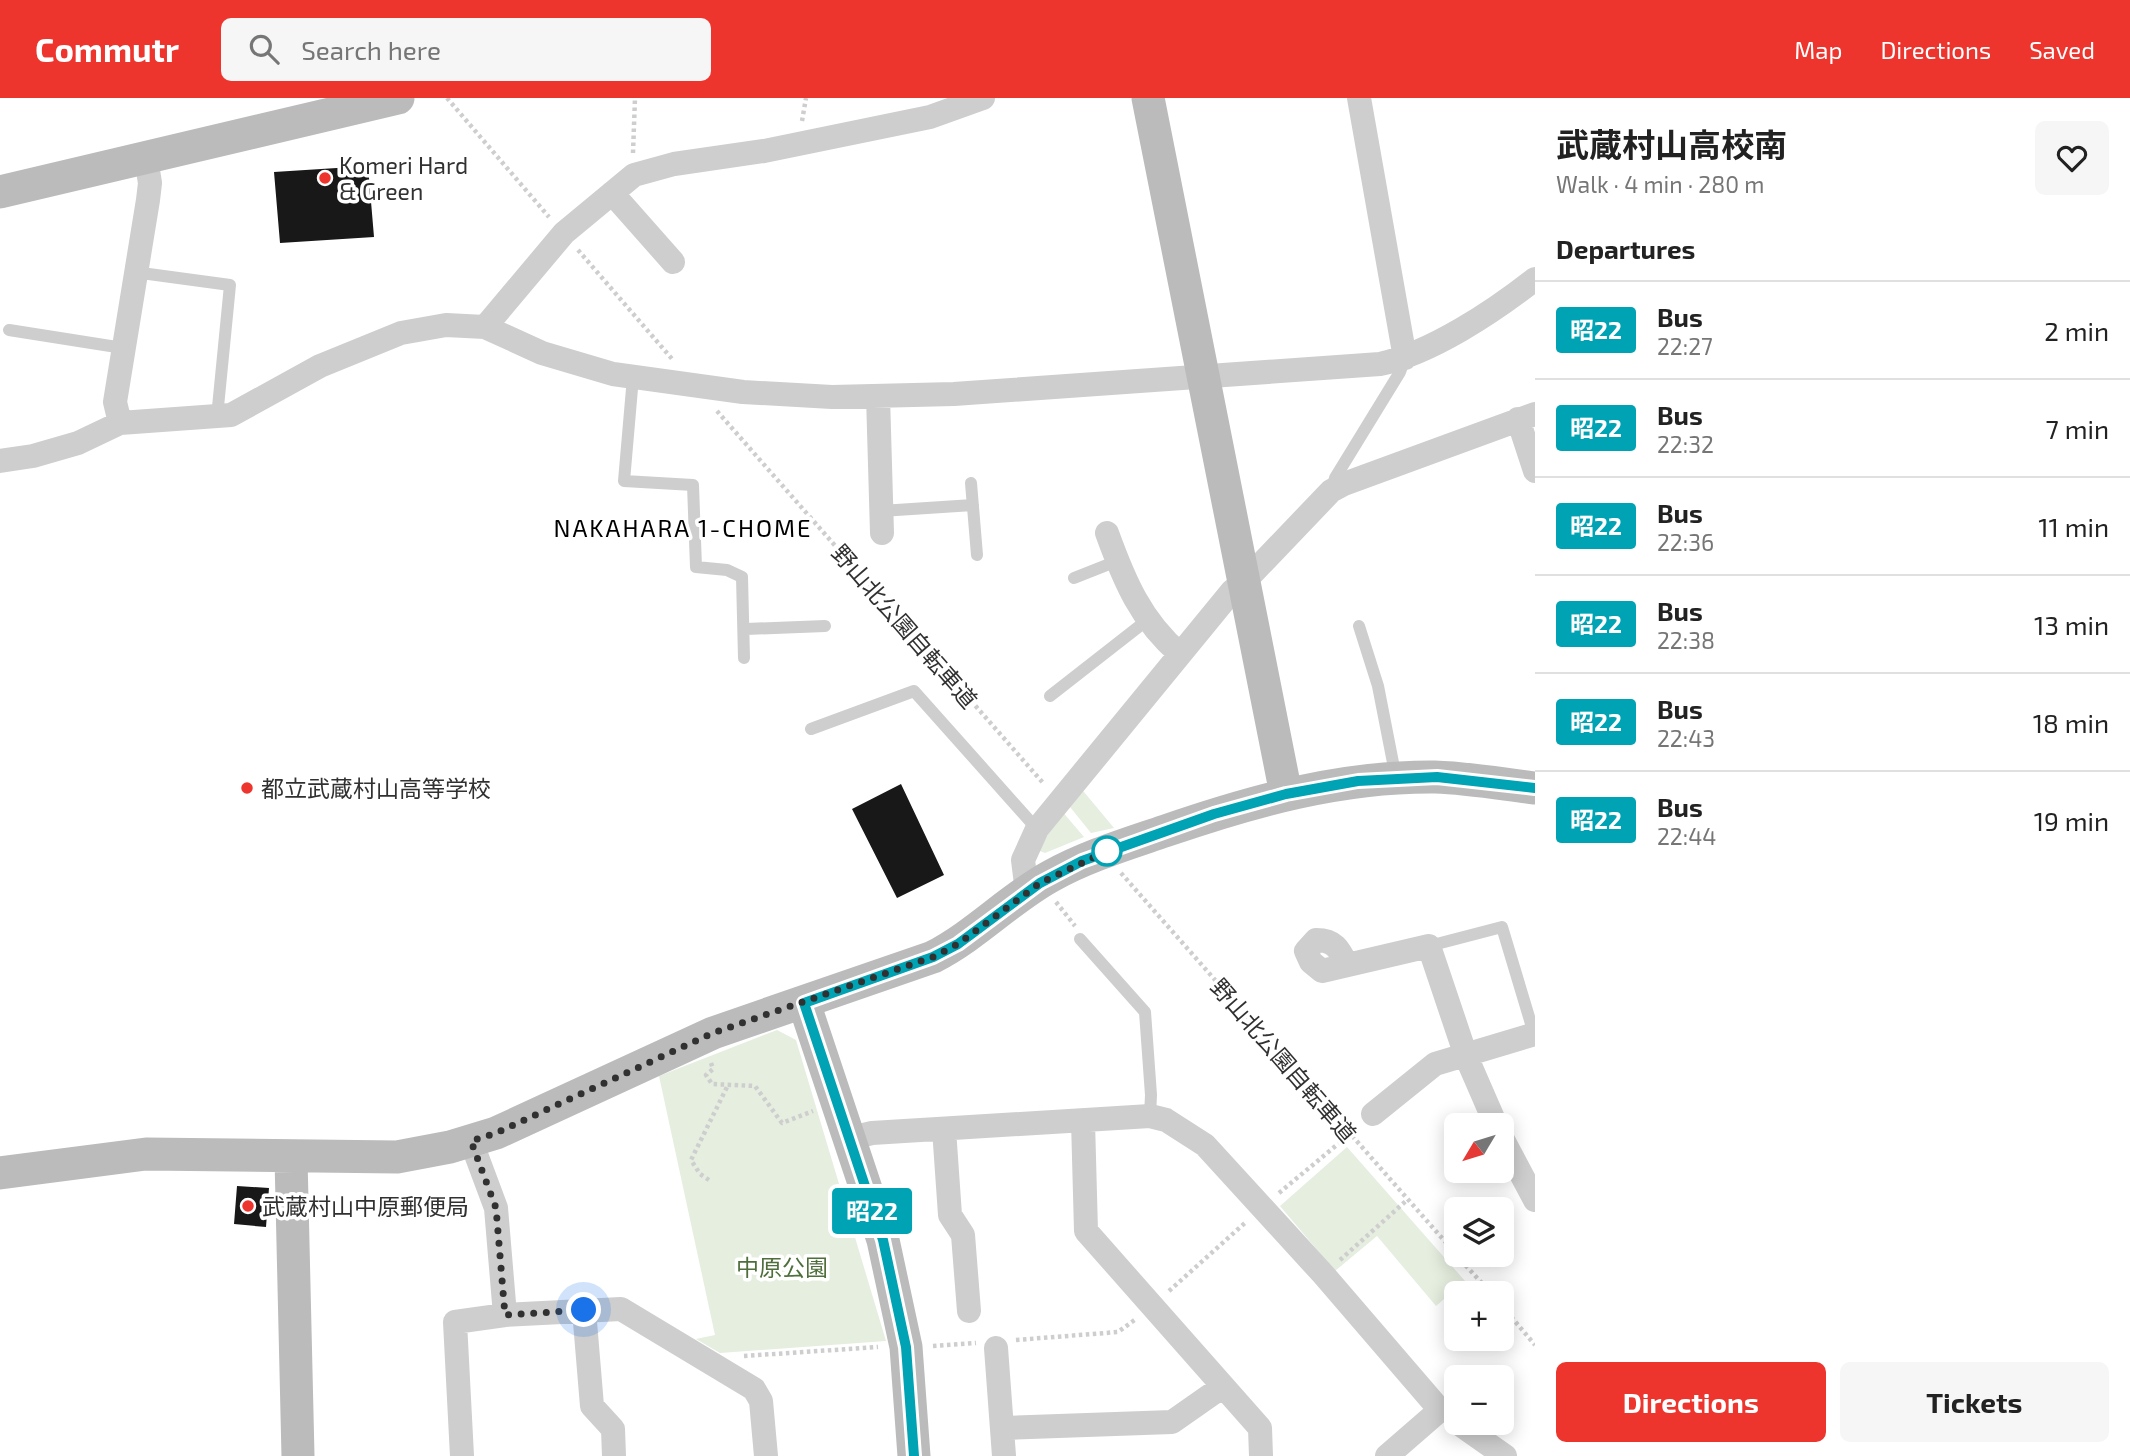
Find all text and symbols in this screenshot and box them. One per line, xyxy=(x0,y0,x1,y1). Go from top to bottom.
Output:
search box xyxy=(221,18,711,81)
text: Commutr xyxy=(35,29,179,69)
icon: search xyxy=(245,30,283,68)
text: Search here xyxy=(301,34,441,65)
text: Map xyxy=(1794,35,1842,64)
text: Directions xyxy=(1880,35,1991,64)
text: Saved xyxy=(2029,35,2095,64)
button: heart xyxy=(2035,121,2109,195)
text: 武蔵村山高校南 xyxy=(1556,124,1787,164)
place label: Komeri Hard & Green xyxy=(339,151,468,205)
marker: Komeri Hard & Green xyxy=(317,170,333,186)
text: Walk · 4 min · 280 m xyxy=(1556,170,1764,198)
text: Departures xyxy=(1556,233,1695,264)
text: Bus xyxy=(1657,301,1703,332)
text: 昭22 xyxy=(1570,315,1622,344)
text: 2 min xyxy=(2044,315,2109,346)
text: 22:27 xyxy=(1657,332,1713,360)
text: Bus xyxy=(1657,399,1703,430)
text: 昭22 xyxy=(1570,413,1622,442)
text: 7 min xyxy=(2046,413,2109,444)
text: 22:32 xyxy=(1657,430,1714,458)
text: Bus xyxy=(1657,497,1703,528)
text: 昭22 xyxy=(1570,511,1622,540)
text: 11 min xyxy=(2038,511,2109,542)
district label: NAKAHARA 1-CHOME xyxy=(553,513,813,542)
text: 22:36 xyxy=(1657,528,1714,556)
street label: 野山北公園自転車道 xyxy=(827,539,983,713)
text: Bus xyxy=(1657,595,1703,626)
text: 昭22 xyxy=(1570,609,1622,638)
text: 13 min xyxy=(2034,609,2109,640)
text: 22:38 xyxy=(1657,626,1715,654)
text: Bus xyxy=(1657,693,1703,724)
text: 昭22 xyxy=(1570,707,1622,736)
text: 18 min xyxy=(2033,707,2109,738)
text: 22:43 xyxy=(1657,724,1715,752)
place label: 都立武蔵村山高等学校 xyxy=(261,774,491,802)
marker: 都立武蔵村山高等学校 xyxy=(239,780,255,796)
text: Bus xyxy=(1657,791,1703,822)
text: 昭22 xyxy=(1570,805,1622,834)
text: 19 min xyxy=(2034,805,2109,836)
text: 22:44 xyxy=(1657,822,1716,850)
unlabelled marker xyxy=(1092,836,1122,866)
street label: 野山北公園自転車道 xyxy=(1206,973,1362,1147)
north arrow xyxy=(1444,1113,1514,1183)
map controls xyxy=(1444,1113,1514,1435)
line badge: 昭22 xyxy=(832,1188,912,1234)
place label: 武蔵村山中原郵便局 xyxy=(262,1192,469,1220)
text: 昭22 xyxy=(846,1196,898,1225)
button: layers xyxy=(1444,1197,1514,1267)
marker: 武蔵村山中原郵便局 xyxy=(240,1198,256,1214)
park label: 中原公園 xyxy=(736,1253,828,1281)
button: + xyxy=(1444,1281,1514,1351)
your location xyxy=(566,1292,601,1327)
button: Directions xyxy=(1556,1362,1826,1442)
button: Tickets xyxy=(1840,1362,2109,1442)
button: − xyxy=(1444,1365,1514,1435)

